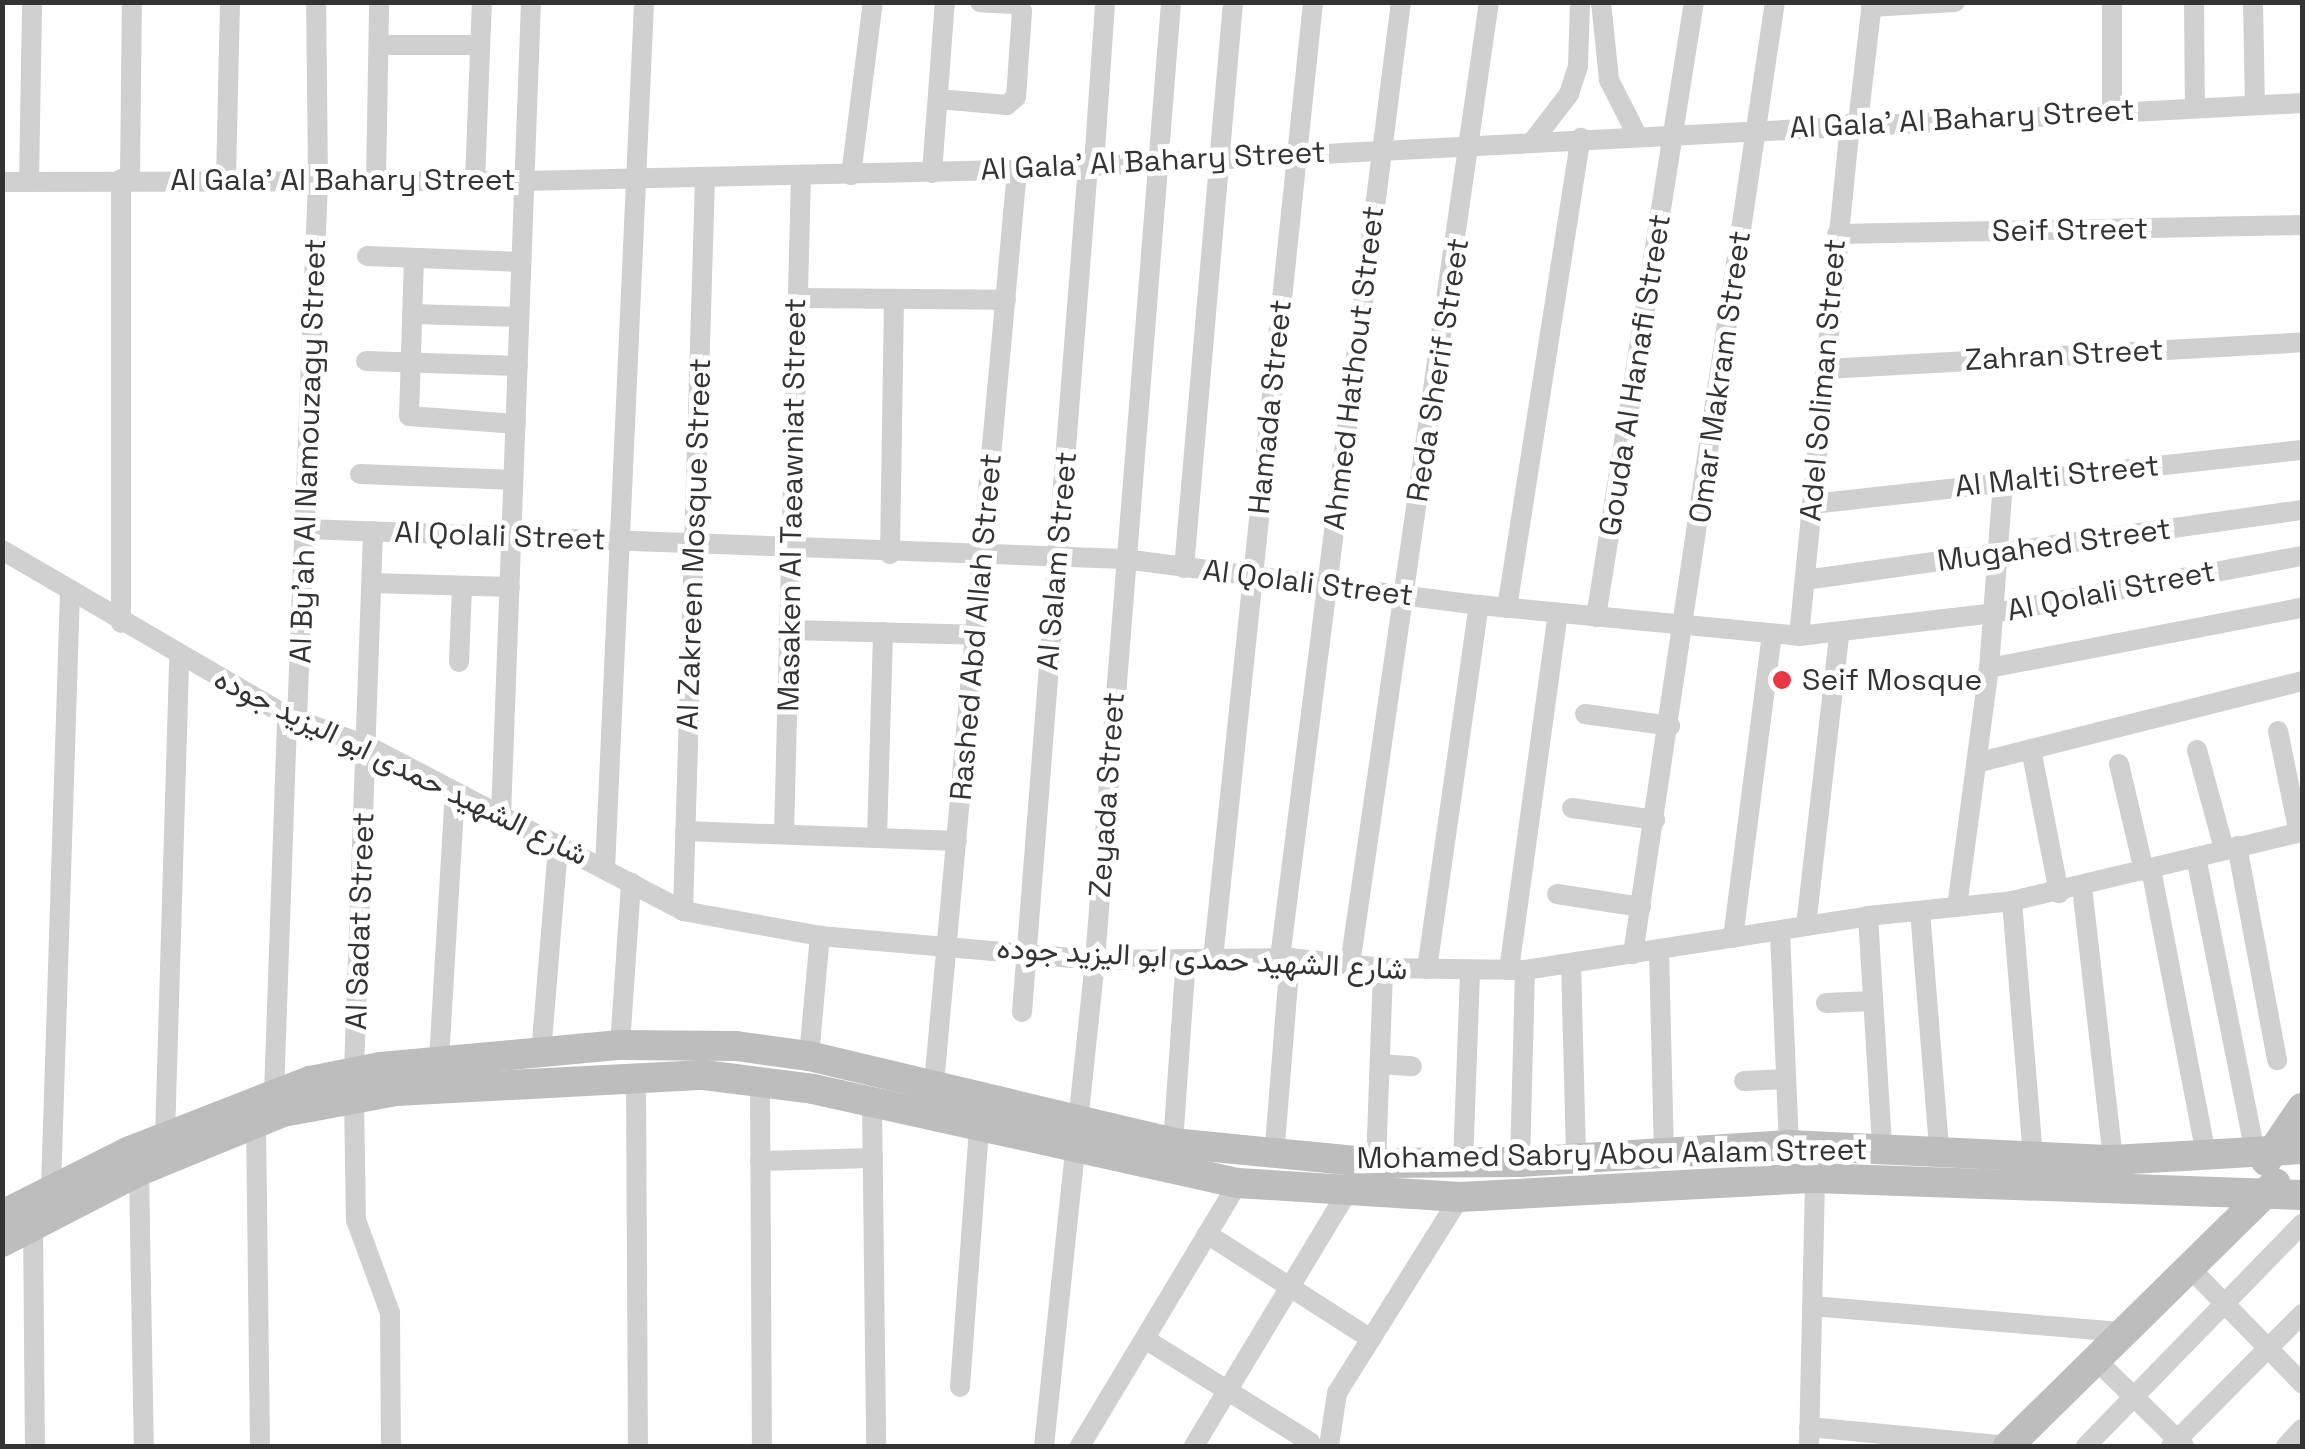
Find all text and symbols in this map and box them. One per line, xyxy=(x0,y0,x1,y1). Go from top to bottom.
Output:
street label: Al Gala' Al Bahary Street xyxy=(1788,92,2136,146)
street label: Al Gala' Al Bahary Street xyxy=(979,134,1327,188)
street label: Al Gala' Al Bahary Street xyxy=(170,162,516,198)
street label: Ahmed Hathout Street xyxy=(1316,204,1392,532)
street label: Gouda Al Hanafi Street xyxy=(1592,211,1678,539)
street label: Seif Street xyxy=(1992,211,2148,249)
street label: Omar Makram Street xyxy=(1682,229,1758,525)
street label: Reda Sherif Street xyxy=(1399,235,1477,505)
street label: Adel Soliman Street xyxy=(1793,237,1853,523)
street label: Al By'ah Al Namouzagy Street xyxy=(283,238,333,664)
street label: Masaken Al Taeawniat Street xyxy=(770,297,814,713)
street label: Hamada Street xyxy=(1241,298,1299,516)
street label: Zahran Street xyxy=(1964,332,2164,378)
street label: Al Zakreen Mosque Street xyxy=(670,357,718,731)
street label: Al Malti Street xyxy=(1953,447,2161,505)
street label: Al Salam Street xyxy=(1030,450,1084,672)
street label: Rashed Abd Allah Street xyxy=(943,452,1009,802)
street label: Mugahed Street xyxy=(1935,511,2173,579)
street label: Al Qolali Street xyxy=(394,514,606,558)
street label: Al Qolali Street xyxy=(1201,552,1415,614)
street label: Al Qolali Street xyxy=(2004,553,2218,629)
street label: شارع الشهيد حمدى ابو اليزيد جوده xyxy=(208,661,594,873)
place label: Seif Mosque xyxy=(1802,662,1982,698)
marker: Seif Mosque xyxy=(1771,669,1793,691)
street label: Zeyada Street xyxy=(1082,691,1132,899)
street label: Al Sadat Street xyxy=(338,811,382,1031)
street label: شارع الشهيد حمدى ابو اليزيد جوده xyxy=(996,930,1408,988)
street label: Mohamed Sabry Abou Aalam Street xyxy=(1356,1132,1868,1176)

